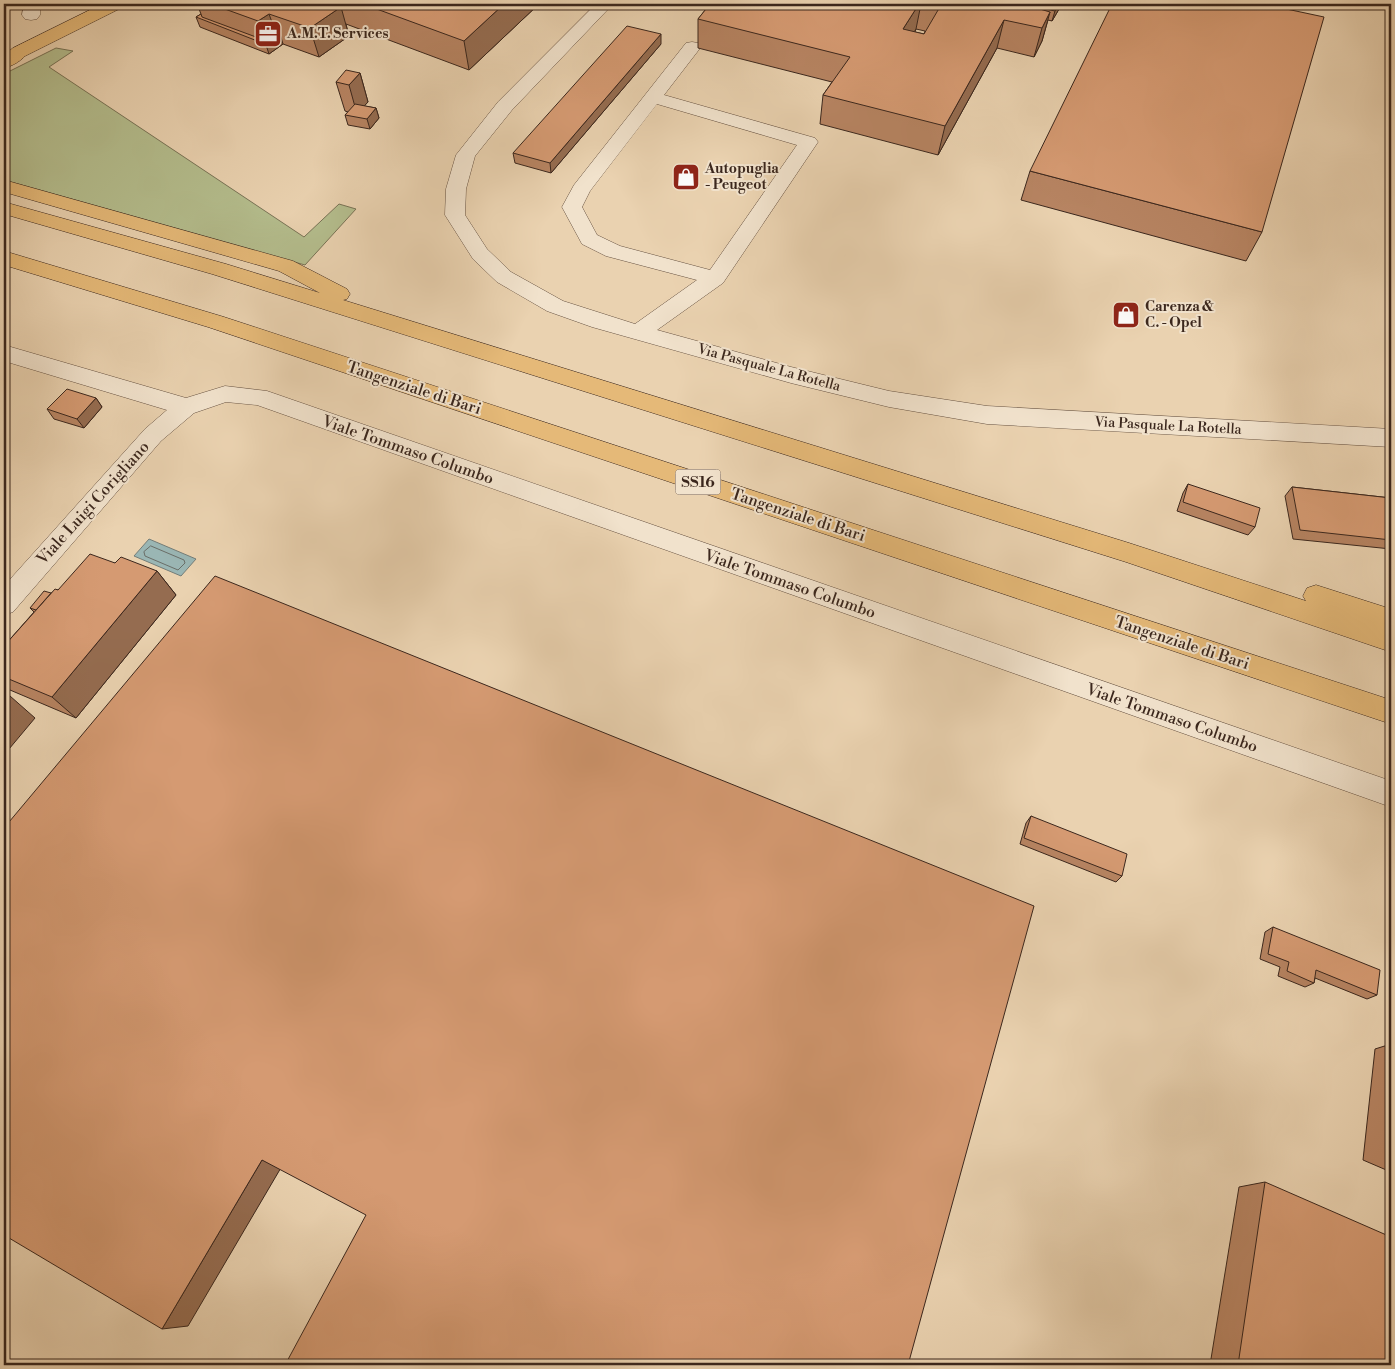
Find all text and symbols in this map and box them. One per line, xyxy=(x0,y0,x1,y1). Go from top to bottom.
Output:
office icon: A.M.T. Services xyxy=(253,19,283,49)
place label: A.M.T. Services xyxy=(286,25,388,43)
place label: Autopuglia - Peugeot xyxy=(704,160,779,194)
shop icon: Autopuglia - Peugeot xyxy=(671,162,701,192)
place label: Carenza & C. - Opel xyxy=(1145,298,1214,332)
shop icon: Carenza & C. - Opel xyxy=(1111,300,1141,330)
street label: Via Pasquale La Rotella xyxy=(694,340,843,396)
street label: Tangenziale di Bari xyxy=(344,357,484,419)
street label: Viale Tommaso Columbo xyxy=(319,411,496,489)
street label: Via Pasquale La Rotella xyxy=(1093,413,1243,439)
street label: Viale Luigi Corigliano xyxy=(32,437,154,570)
road number: SS16 xyxy=(676,470,720,494)
street label: Tangenziale di Bari xyxy=(728,484,868,546)
street label: Viale Tommaso Columbo xyxy=(701,545,878,623)
street label: Tangenziale di Bari xyxy=(1112,612,1252,674)
street label: Viale Tommaso Columbo xyxy=(1083,679,1260,757)

